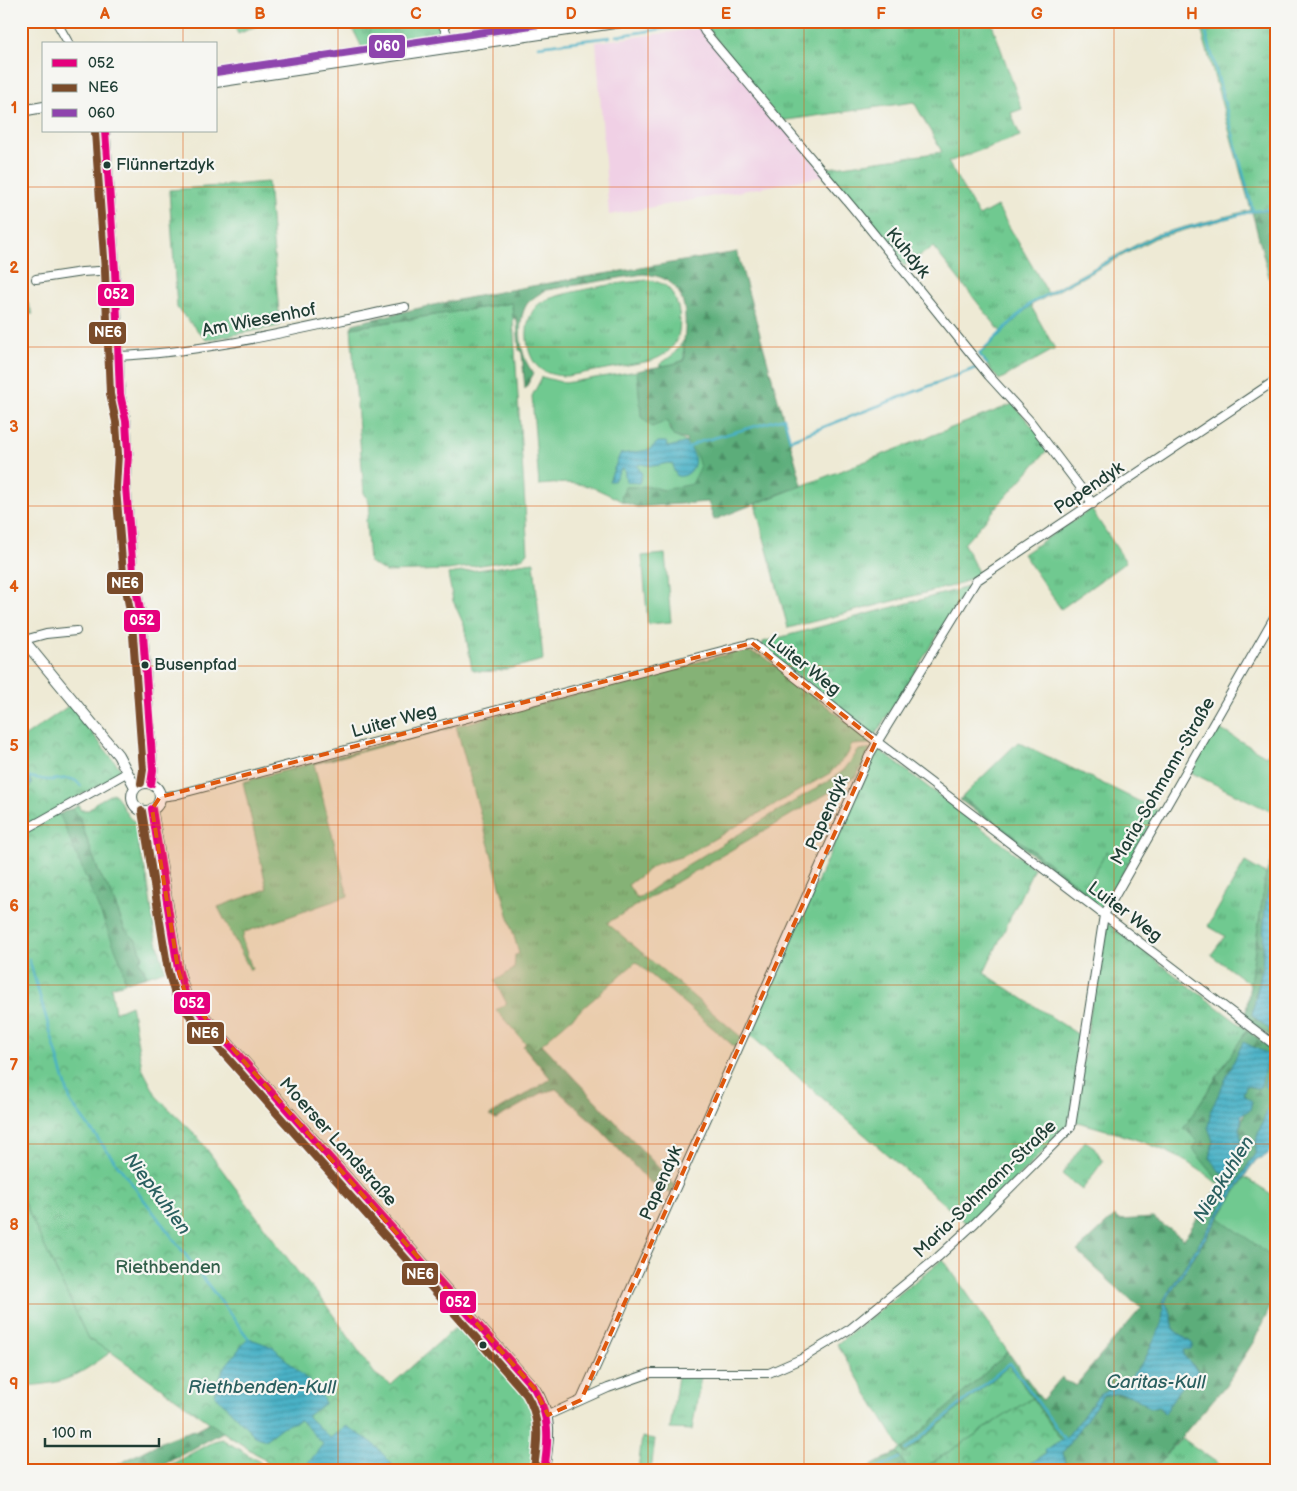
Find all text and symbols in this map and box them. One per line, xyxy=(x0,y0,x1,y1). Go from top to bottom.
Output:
text: A xyxy=(99,5,110,24)
text: B xyxy=(254,5,266,24)
text: C xyxy=(410,5,422,24)
text: D xyxy=(565,5,577,24)
text: E xyxy=(721,5,731,24)
text: F xyxy=(876,5,886,24)
text: G xyxy=(1031,5,1043,24)
text: H xyxy=(1186,5,1198,24)
line badge: 060 xyxy=(368,34,406,59)
text: 060 xyxy=(374,38,400,55)
legend xyxy=(42,42,218,132)
text: 052 xyxy=(88,54,114,73)
text: NE6 xyxy=(88,78,118,97)
text: 1 xyxy=(11,99,17,118)
text: 060 xyxy=(88,104,115,123)
place label: Flünnertzdyk xyxy=(116,155,215,175)
marker: Flünnertzdyk xyxy=(102,160,112,170)
street label: Kuhdyk xyxy=(881,224,935,282)
text: 2 xyxy=(9,259,19,278)
line badge: 052 xyxy=(97,283,135,307)
text: 052 xyxy=(103,286,129,303)
street label: Am Wiesenhof xyxy=(200,299,318,341)
line badge: NE6 xyxy=(88,321,127,345)
text: NE6 xyxy=(94,324,122,341)
text: 3 xyxy=(9,418,19,437)
street label: Papendyk xyxy=(1050,457,1128,519)
line badge: NE6 xyxy=(106,571,144,595)
text: NE6 xyxy=(111,575,139,592)
text: 4 xyxy=(9,578,19,597)
line badge: 052 xyxy=(123,609,161,633)
text: 052 xyxy=(129,612,155,629)
street label: Luiter Weg xyxy=(763,630,845,700)
place label: Busenpfad xyxy=(154,655,237,675)
marker: Busenpfad xyxy=(140,660,150,670)
street label: Maria-Sohmann-Straße xyxy=(1106,693,1220,868)
street label: Luiter Weg xyxy=(349,700,439,742)
text: 5 xyxy=(9,737,19,756)
street label: Papendyk xyxy=(801,772,853,854)
street label: Luiter Weg xyxy=(1084,877,1166,947)
text: 6 xyxy=(9,897,19,916)
line badge: 052 xyxy=(173,991,211,1015)
text: 052 xyxy=(179,995,205,1012)
line badge: NE6 xyxy=(186,1021,225,1045)
text: NE6 xyxy=(191,1025,219,1042)
text: 7 xyxy=(10,1056,19,1075)
street label: Moerser Landstraße xyxy=(275,1073,401,1211)
street label: Maria-Sohmann-Straße xyxy=(909,1115,1061,1262)
water label: Niepkuhlen xyxy=(1189,1132,1259,1226)
street label: Papendyk xyxy=(635,1142,687,1224)
water label: Niepkuhlen xyxy=(119,1148,195,1240)
text: 8 xyxy=(9,1216,19,1235)
park label: Riethbenden xyxy=(115,1257,221,1278)
line badge: NE6 xyxy=(401,1262,439,1286)
text: NE6 xyxy=(406,1266,434,1283)
line badge: 052 xyxy=(439,1290,477,1314)
text: 052 xyxy=(445,1294,471,1311)
unlabelled marker xyxy=(478,1340,488,1350)
water label: Caritas-Kull xyxy=(1106,1371,1206,1394)
text: 9 xyxy=(9,1375,19,1394)
water label: Riethbenden-Kull xyxy=(188,1376,337,1399)
scale bar xyxy=(45,1416,159,1448)
text: 100 m xyxy=(52,1424,92,1443)

